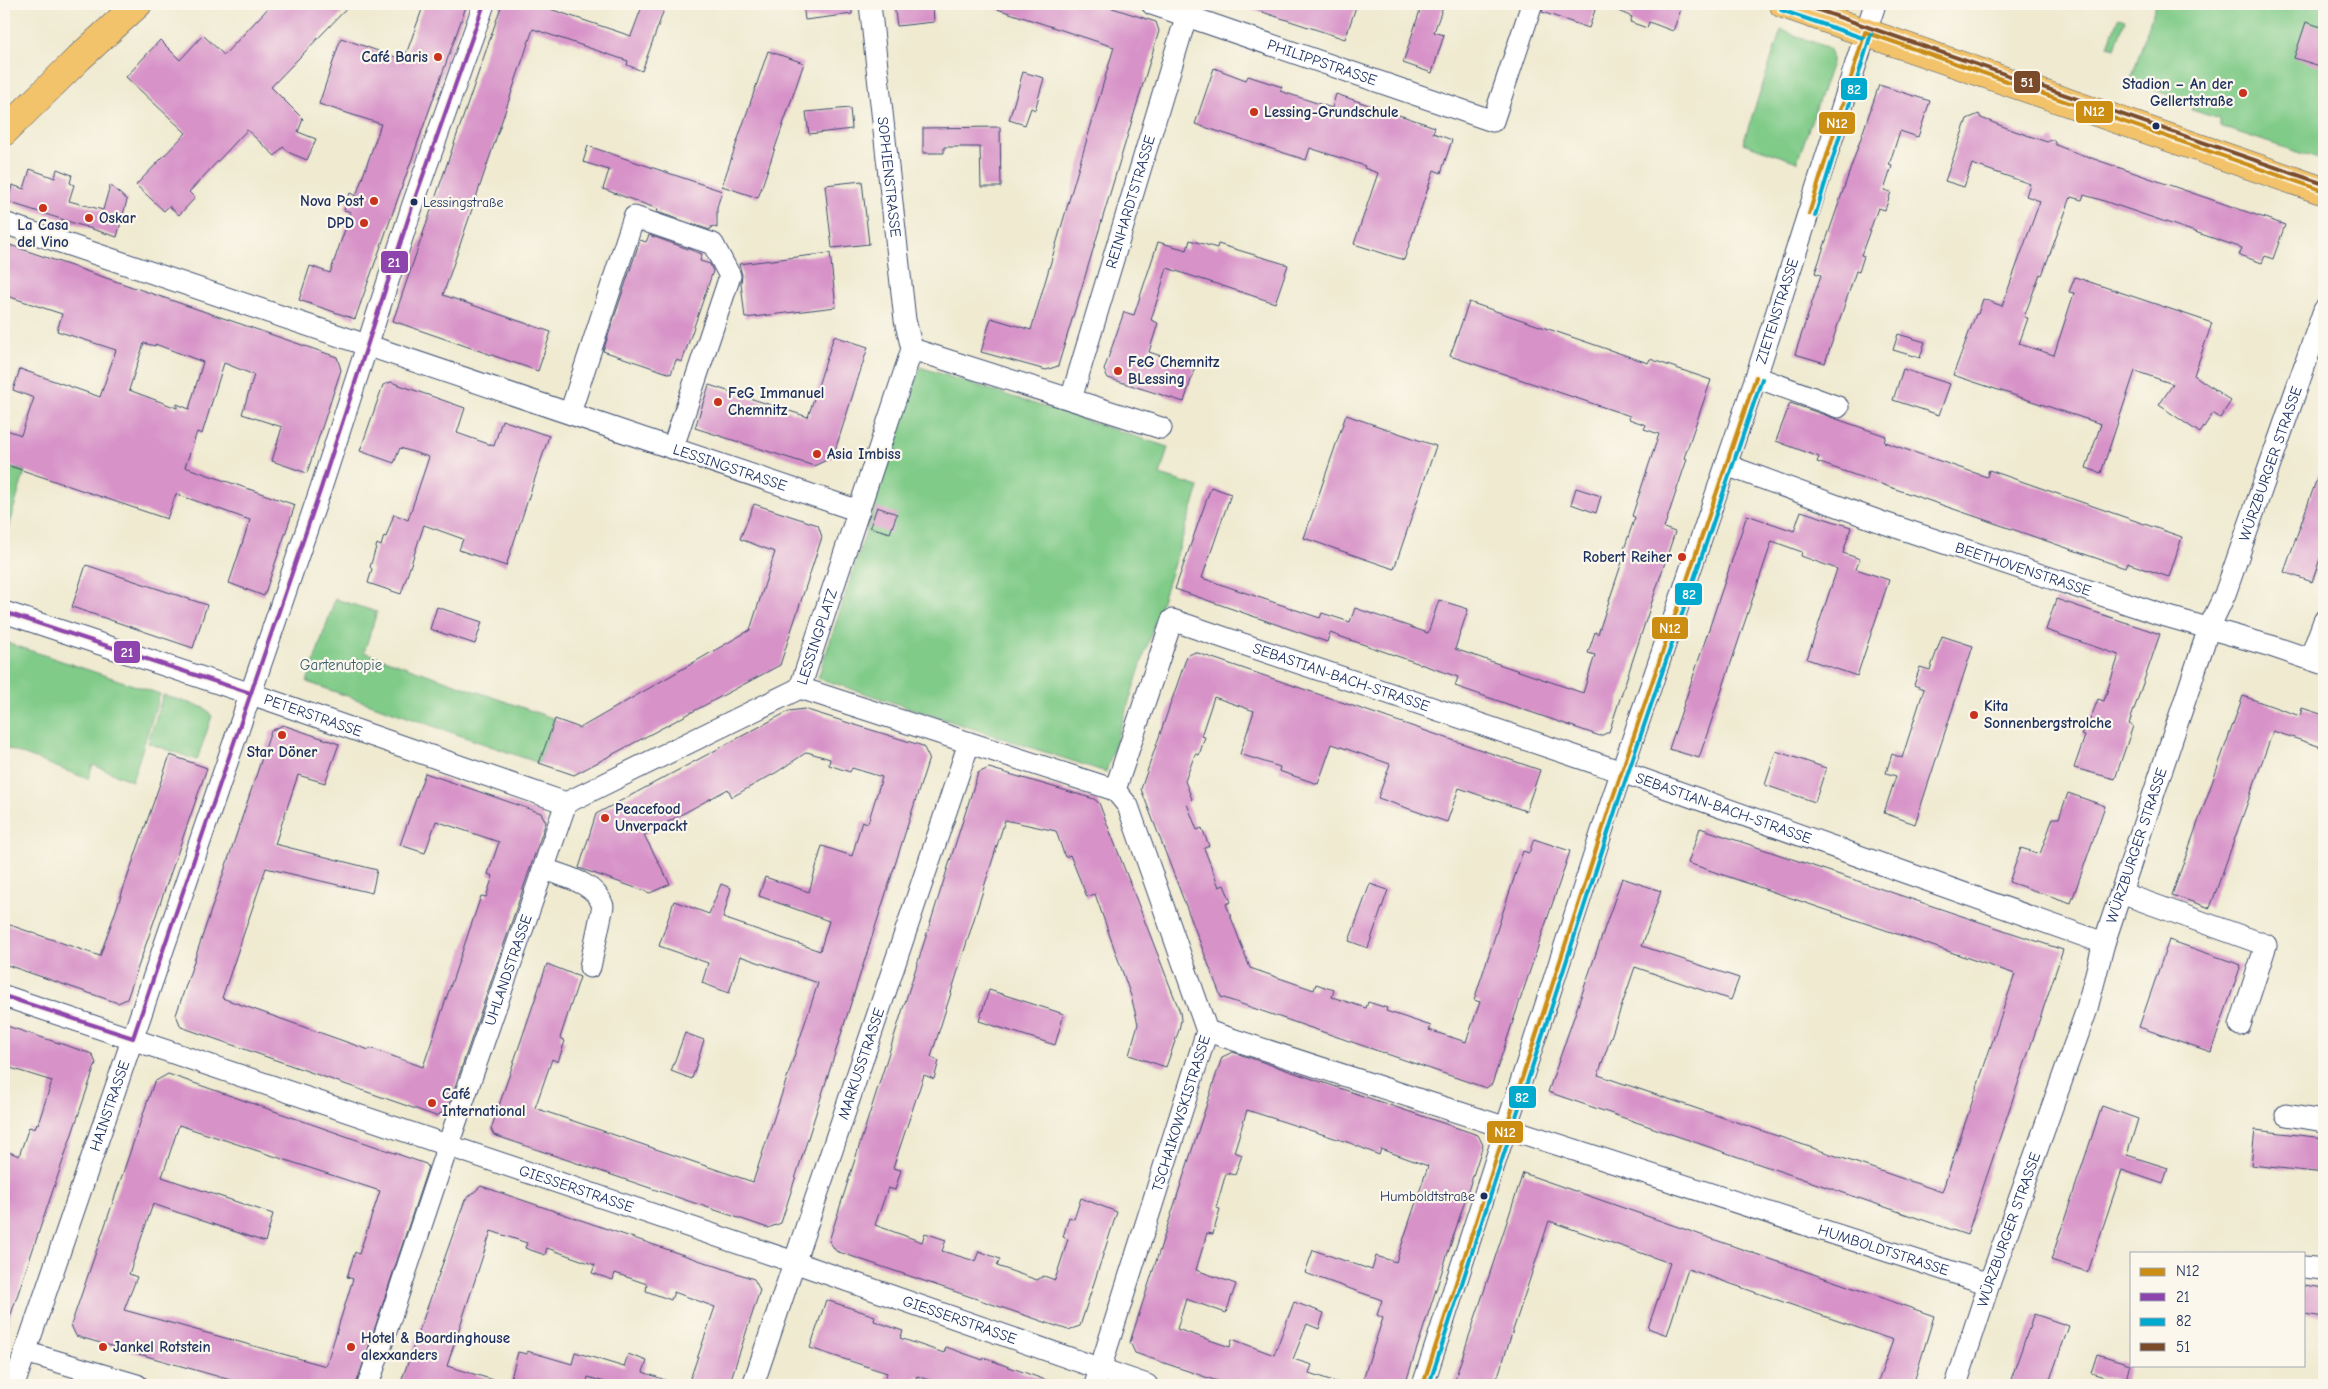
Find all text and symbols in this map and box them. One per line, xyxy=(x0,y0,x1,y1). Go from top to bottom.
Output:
street label: PHILIPPSTRASSE xyxy=(1265,35,1379,90)
place label: Café Baris xyxy=(361,48,428,66)
marker: Café Baris xyxy=(432,51,444,63)
line badge: 51 xyxy=(2013,70,2041,94)
text: 51 xyxy=(2021,74,2033,91)
place label: Stadion – An der Gellertstraße xyxy=(2122,75,2233,110)
line badge: 82 xyxy=(1840,77,1868,101)
text: 82 xyxy=(1847,81,1861,98)
marker: Stadion – An der Gellertstraße xyxy=(2237,87,2249,99)
line badge: N12 xyxy=(2075,100,2114,124)
place label: Lessing-Grundschule xyxy=(1264,103,1398,121)
text: N12 xyxy=(2083,103,2105,120)
marker: Lessing-Grundschule xyxy=(1248,106,1260,118)
line badge: N12 xyxy=(1818,111,1856,135)
text: N12 xyxy=(1826,115,1848,132)
street label: SOPHIENSTRASSE xyxy=(874,116,905,238)
unlabelled marker xyxy=(2151,121,2161,131)
street label: REINHARDTSTRASSE xyxy=(1102,133,1159,271)
place label: Nova Post xyxy=(300,192,365,210)
place label: Lessingstraße xyxy=(423,194,504,211)
marker: Nova Post xyxy=(368,195,380,207)
marker: Lessingstraße xyxy=(409,197,419,207)
marker: La Casa del Vino xyxy=(37,202,49,214)
place label: Oskar xyxy=(99,209,136,227)
marker: Oskar xyxy=(83,212,95,224)
place label: DPD xyxy=(327,214,354,232)
place label: La Casa del Vino xyxy=(17,216,69,251)
marker: DPD xyxy=(358,217,370,229)
line badge: 21 xyxy=(380,250,409,274)
text: 21 xyxy=(388,254,400,271)
street label: ZIETENSTRASSE xyxy=(1752,256,1802,366)
place label: FeG Chemnitz BLessing xyxy=(1128,353,1220,388)
marker: FeG Chemnitz BLessing xyxy=(1112,365,1124,377)
place label: FeG Immanuel Chemnitz xyxy=(728,384,824,419)
street label: WÜRZBURGER STRASSE xyxy=(2235,384,2306,544)
marker: FeG Immanuel Chemnitz xyxy=(712,396,724,408)
street label: LESSINGSTRASSE xyxy=(671,440,789,495)
place label: Asia Imbiss xyxy=(827,445,901,463)
marker: Asia Imbiss xyxy=(811,448,823,460)
street label: BEETHOVENSTRASSE xyxy=(1953,538,2093,600)
place label: Robert Reiher xyxy=(1583,548,1672,566)
marker: Robert Reiher xyxy=(1676,551,1688,563)
line badge: 82 xyxy=(1674,582,1703,606)
street label: LESSINGPLATZ xyxy=(793,586,841,687)
text: 82 xyxy=(1682,586,1696,603)
line badge: N12 xyxy=(1651,616,1689,640)
text: N12 xyxy=(1659,620,1681,637)
street label: SEBASTIAN-BACH-STRASSE xyxy=(1251,639,1432,715)
line badge: 21 xyxy=(113,640,141,664)
text: 21 xyxy=(121,644,133,661)
park label: Gartenutopie xyxy=(300,656,383,674)
street label: PETERSTRASSE xyxy=(262,690,365,741)
place label: Kita Sonnenbergstrolche xyxy=(1984,697,2112,732)
marker: Kita Sonnenbergstrolche xyxy=(1968,709,1980,721)
marker: Star Döner xyxy=(276,729,288,741)
place label: Star Döner xyxy=(247,743,317,761)
street label: WÜRZBURGER STRASSE xyxy=(2102,765,2171,926)
street label: SEBASTIAN-BACH-STRASSE xyxy=(1633,769,1814,848)
place label: Peacefood Unverpackt xyxy=(615,800,689,835)
marker: Peacefood Unverpackt xyxy=(599,812,611,824)
street label: UHLANDSTRASSE xyxy=(481,912,536,1028)
street label: MARKUSSTRASSE xyxy=(834,1006,888,1122)
street label: TSCHAIKOWSKISTRASSE xyxy=(1148,1033,1214,1194)
street label: HAINSTRASSE xyxy=(86,1058,133,1154)
place label: Café International xyxy=(442,1085,526,1120)
line badge: 82 xyxy=(1508,1085,1537,1109)
text: 82 xyxy=(1515,1089,1529,1106)
marker: Café International xyxy=(426,1097,438,1109)
line badge: N12 xyxy=(1486,1120,1524,1144)
text: N12 xyxy=(1494,1124,1516,1141)
street label: WÜRZBURGER STRASSE xyxy=(1973,1150,2044,1309)
street label: GIESSERSTRASSE xyxy=(517,1161,636,1216)
place label: Humboldtstraße xyxy=(1380,1188,1475,1205)
marker: Humboldtstraße xyxy=(1479,1191,1489,1201)
street label: HUMBOLDTSTRASSE xyxy=(1816,1220,1951,1279)
legend xyxy=(2130,1252,2306,1366)
text: N12 xyxy=(2176,1262,2200,1280)
text: 21 xyxy=(2176,1288,2190,1306)
street label: GIESSERSTRASSE xyxy=(900,1292,1019,1348)
text: 82 xyxy=(2176,1312,2192,1330)
place label: Hotel & Boardinghouse alexxanders xyxy=(361,1329,510,1364)
place label: Jankel Rotstein xyxy=(113,1338,211,1356)
text: 51 xyxy=(2176,1338,2190,1356)
marker: Jankel Rotstein xyxy=(97,1341,109,1353)
marker: Hotel & Boardinghouse alexxanders xyxy=(345,1341,357,1353)

